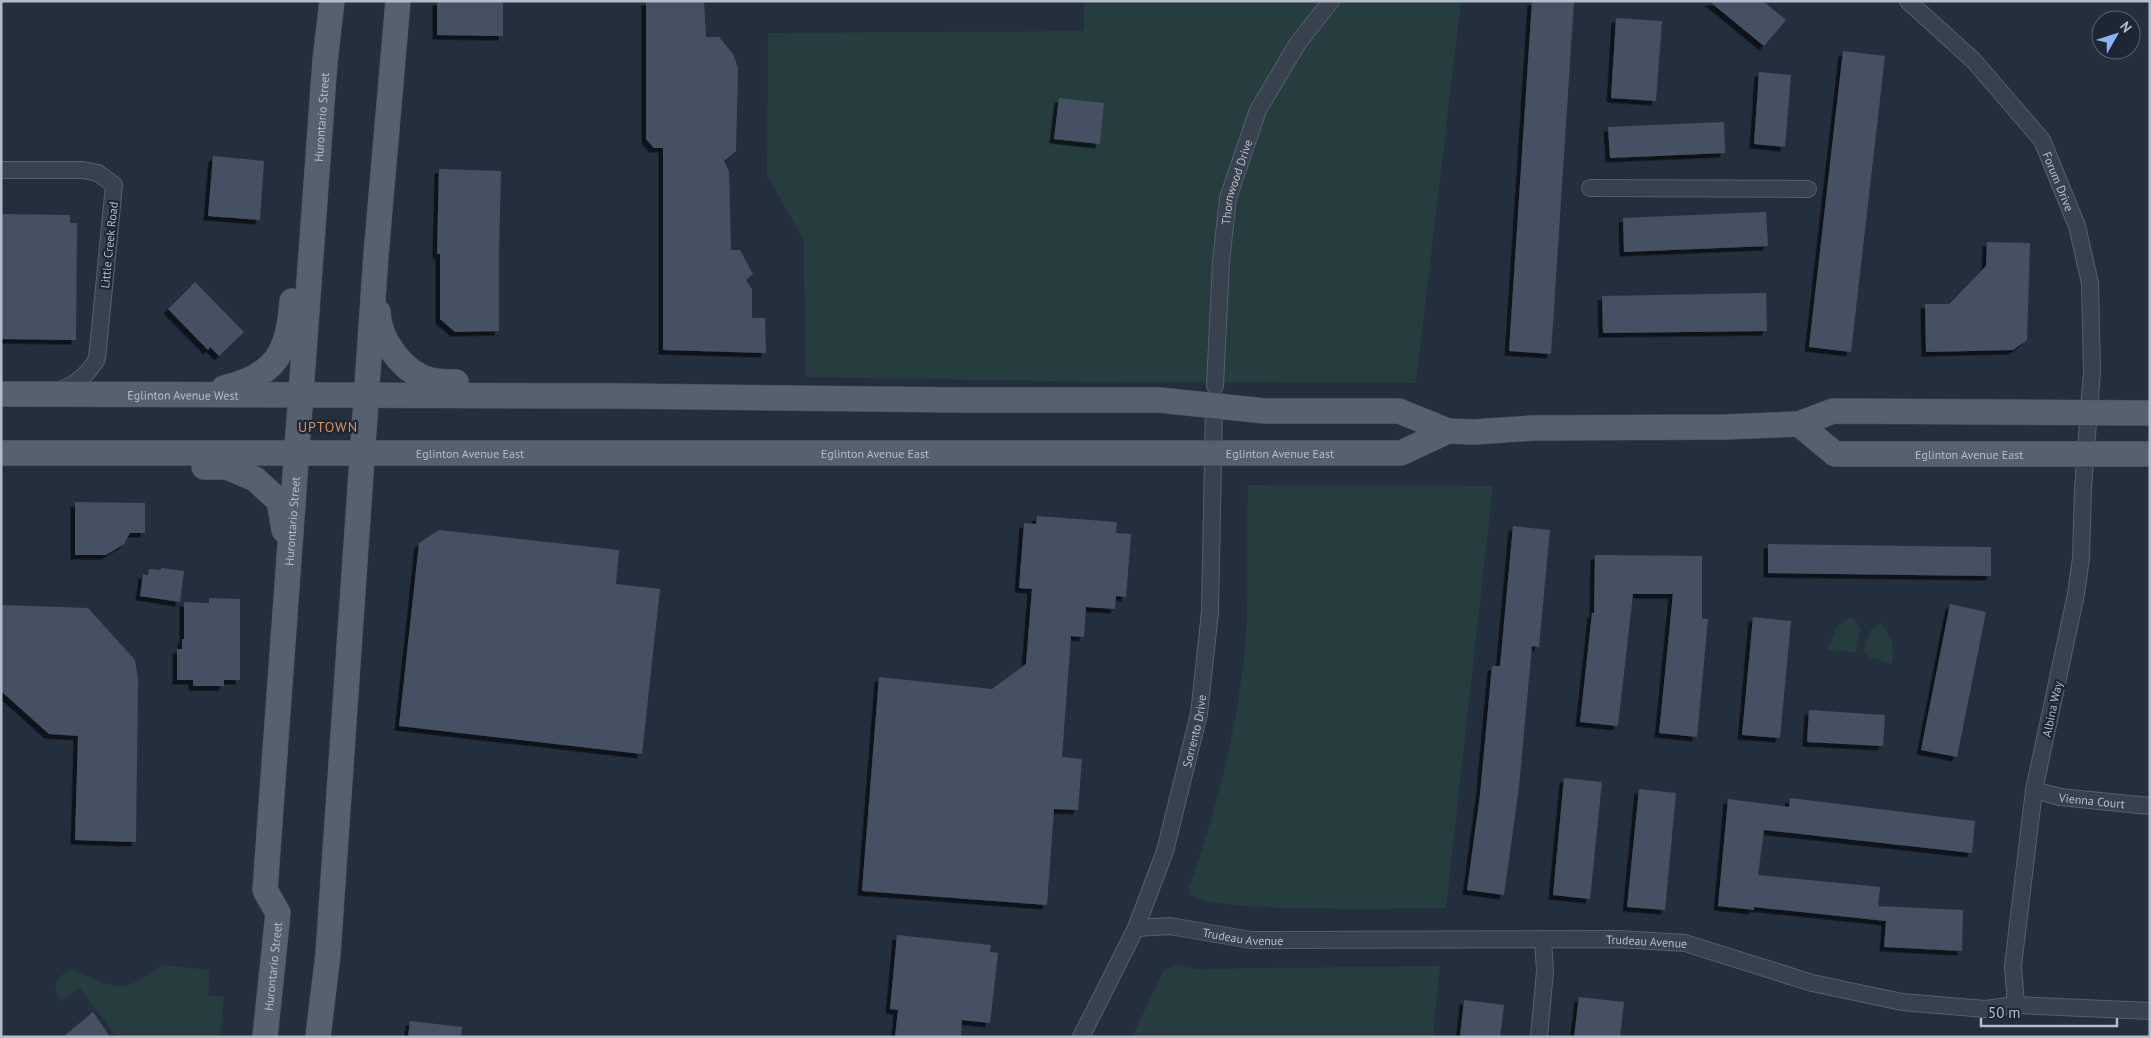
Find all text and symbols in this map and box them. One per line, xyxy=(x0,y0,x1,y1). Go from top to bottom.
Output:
north arrow xyxy=(2091,10,2141,60)
text: N xyxy=(2116,18,2136,36)
street label: Hurontario Street xyxy=(310,72,332,162)
street label: Thornwood Drive xyxy=(1218,137,1255,225)
street label: Forum Drive xyxy=(2040,149,2078,213)
street label: Little Creek Road xyxy=(97,201,121,289)
street label: Eglinton Avenue West xyxy=(127,387,239,402)
district label: UPTOWN xyxy=(298,418,358,436)
street label: Eglinton Avenue East xyxy=(416,446,524,461)
street label: Eglinton Avenue East xyxy=(821,446,929,461)
street label: Eglinton Avenue East xyxy=(1226,446,1334,461)
street label: Eglinton Avenue East xyxy=(1915,447,2023,462)
street label: Hurontario Street xyxy=(281,476,302,566)
street label: Albina Way xyxy=(2039,679,2065,738)
street label: Sorrento Drive xyxy=(1179,694,1209,769)
street label: Vienna Court xyxy=(2057,789,2126,811)
street label: Hurontario Street xyxy=(260,921,285,1012)
street label: Trudeau Avenue xyxy=(1202,924,1283,948)
street label: Trudeau Avenue xyxy=(1606,931,1688,951)
scale bar xyxy=(1981,996,2117,1028)
text: 50 m xyxy=(1988,1003,2021,1022)

